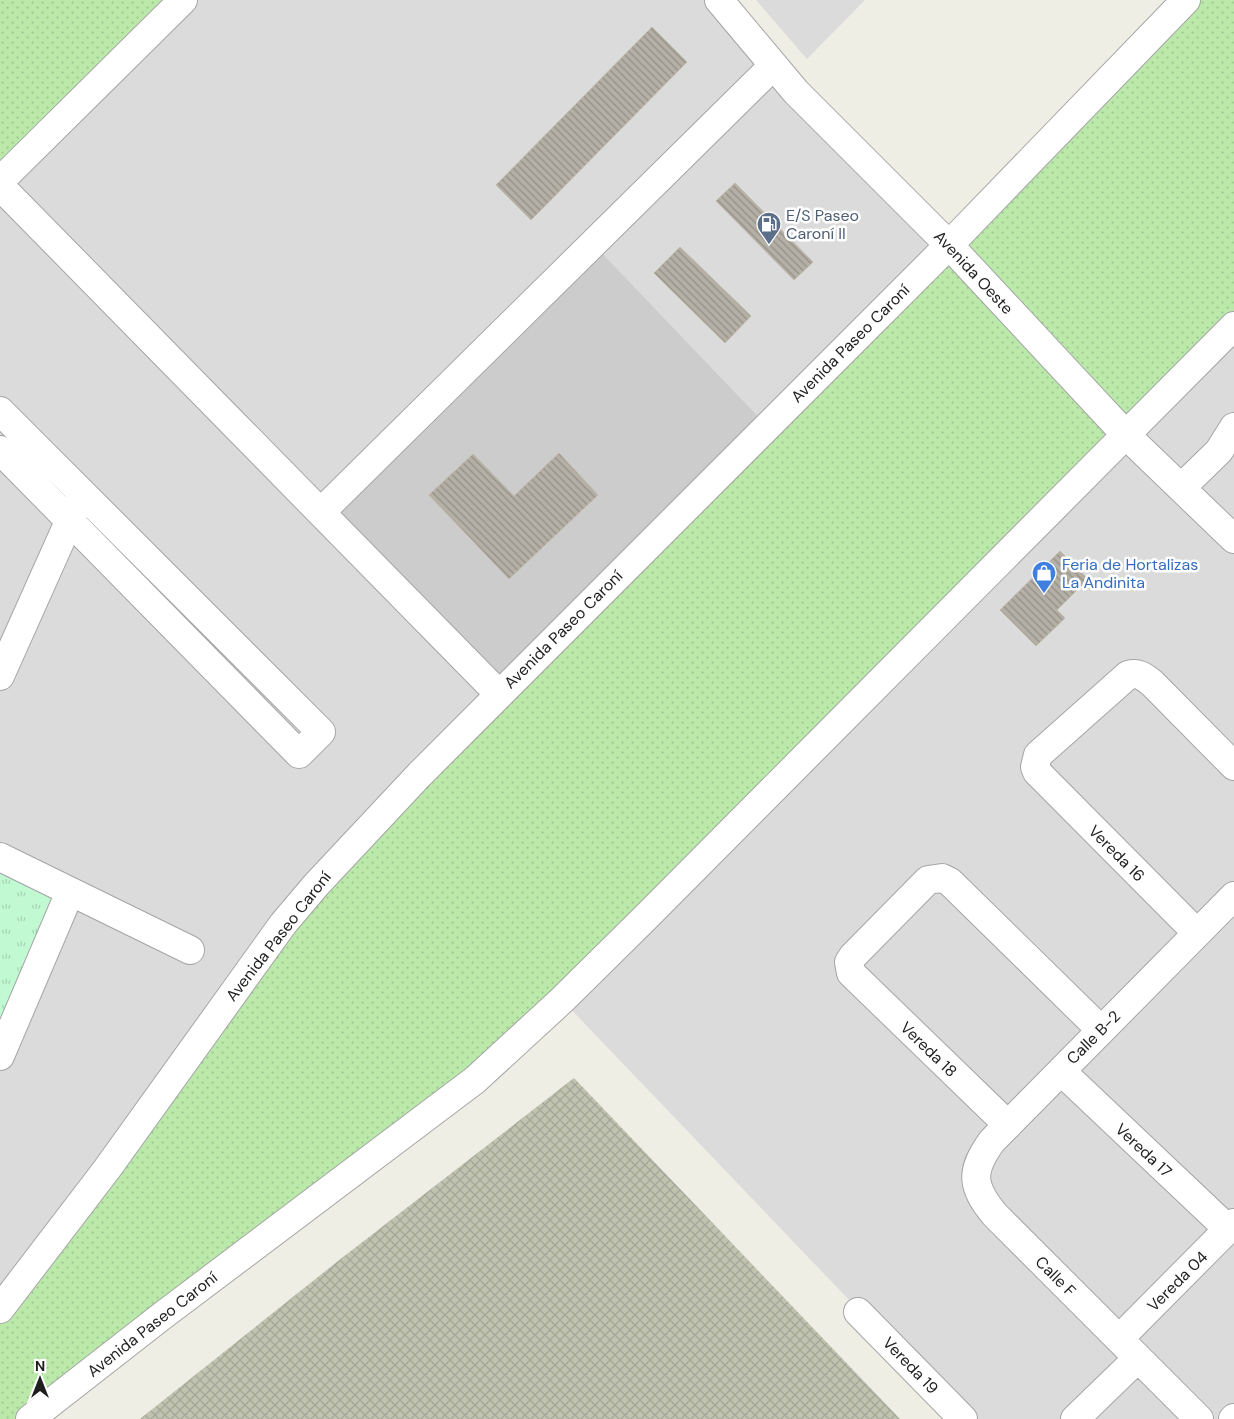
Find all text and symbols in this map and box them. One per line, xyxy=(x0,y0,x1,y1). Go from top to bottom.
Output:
place label: E/S Paseo Caroní II xyxy=(786,205,859,244)
fuel station icon: E/S Paseo Caroní II xyxy=(756,211,782,245)
street label: Avenida Oeste xyxy=(929,226,1018,319)
street label: Avenida Paseo Caroní xyxy=(787,279,914,407)
place label: Feria de Hortalizas La Andinita xyxy=(1062,554,1198,593)
shop icon: Feria de Hortalizas La Andinita xyxy=(1031,560,1057,594)
street label: Avenida Paseo Caroní xyxy=(500,565,627,693)
street label: Vereda 16 xyxy=(1084,821,1149,886)
street label: Avenida Paseo Caroní xyxy=(221,867,336,1006)
street label: Calle B-2 xyxy=(1062,1006,1125,1069)
street label: Vereda 18 xyxy=(896,1017,962,1082)
street label: Vereda 17 xyxy=(1111,1119,1176,1182)
street label: Vereda 04 xyxy=(1143,1246,1212,1316)
street label: Calle F xyxy=(1031,1252,1081,1301)
street label: Avenida Paseo Caroní xyxy=(83,1267,222,1382)
street label: Vereda 19 xyxy=(878,1332,943,1398)
north arrow xyxy=(15,1354,65,1404)
text: N xyxy=(35,1357,45,1375)

